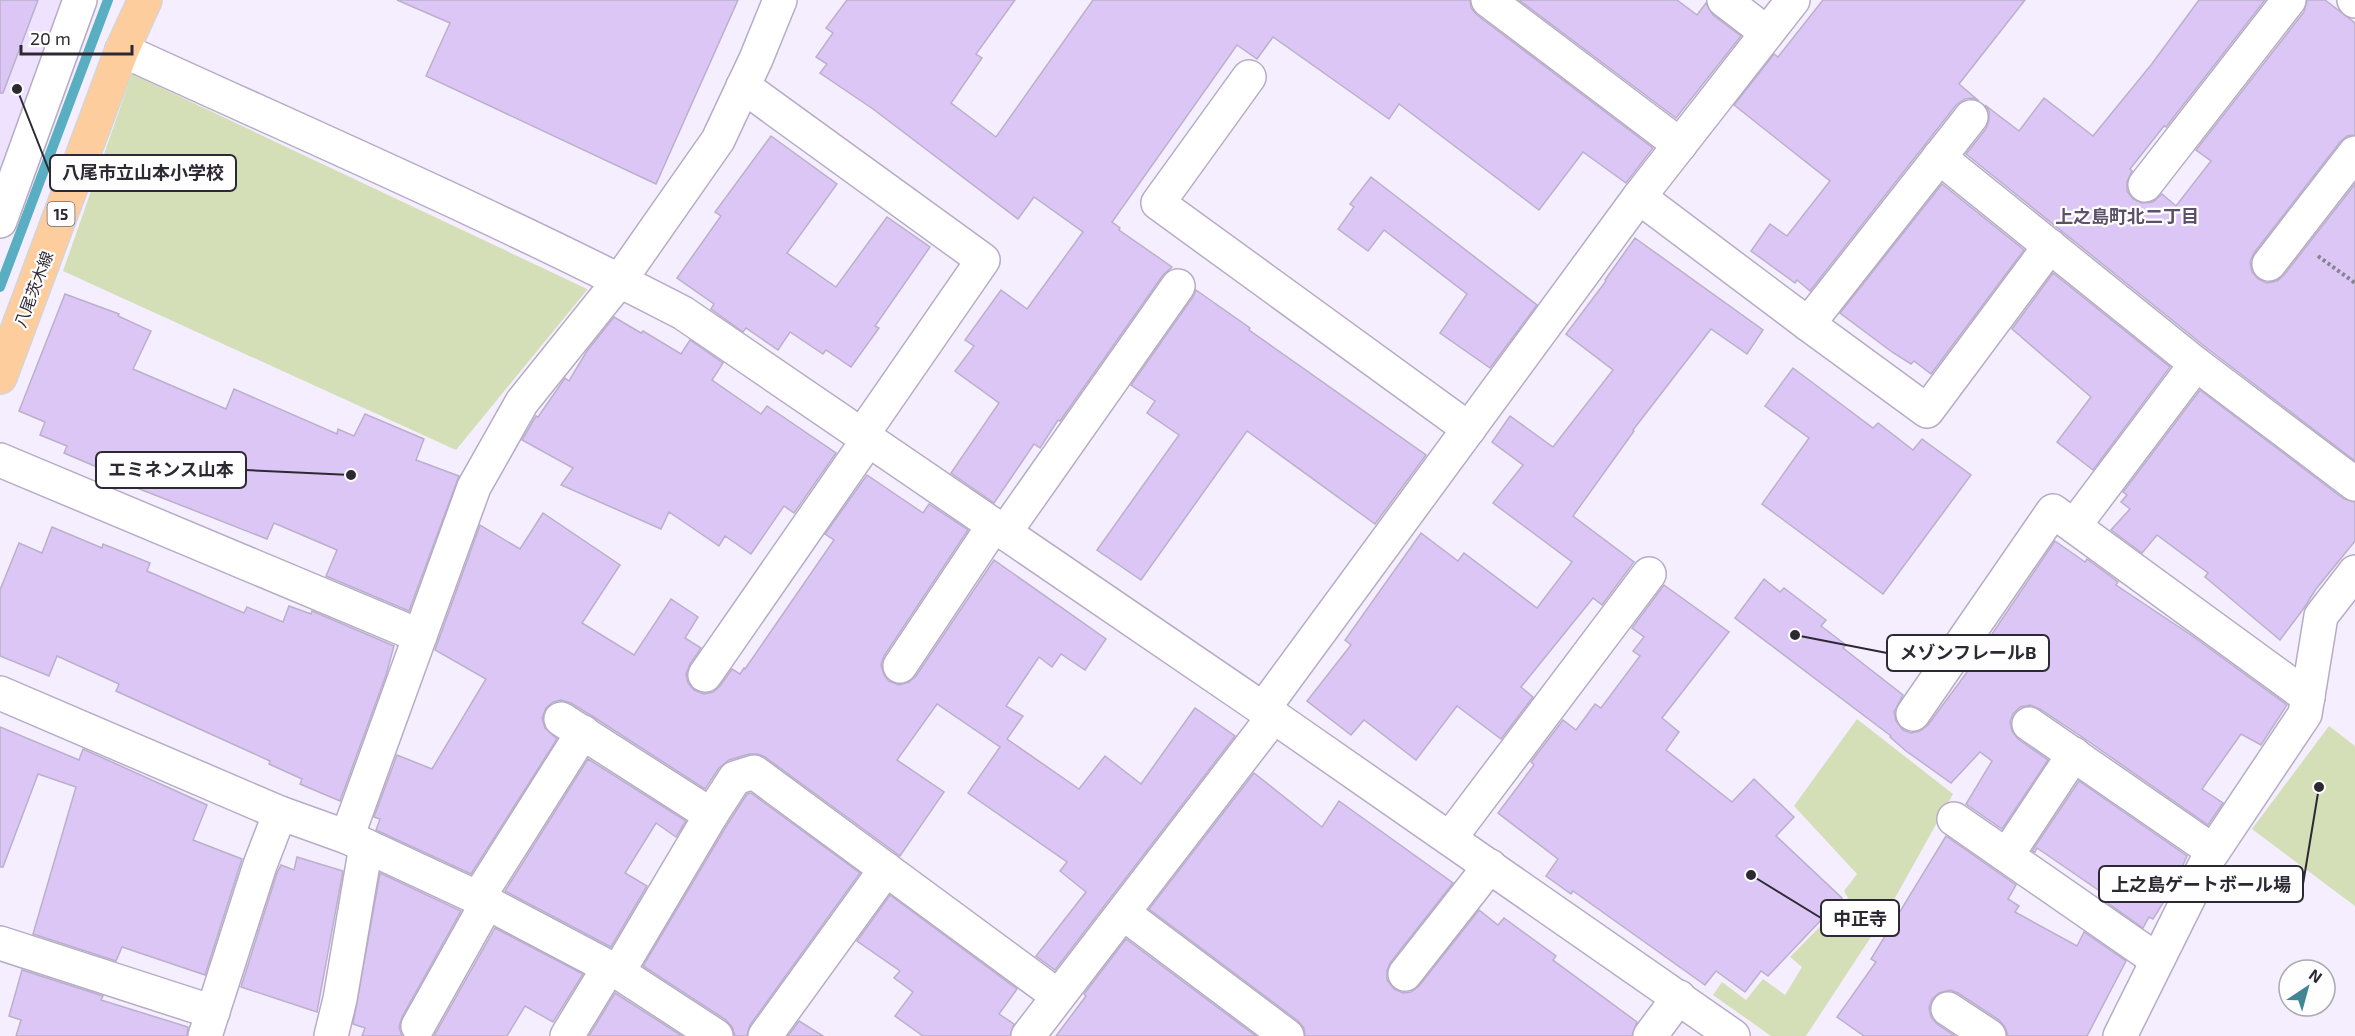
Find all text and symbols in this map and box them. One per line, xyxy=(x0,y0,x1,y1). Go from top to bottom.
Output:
scale bar xyxy=(21,18,132,56)
text: 20 m xyxy=(30,27,71,49)
callout: 八尾市立山本小学校 xyxy=(50,155,236,191)
text: 八尾市立山本小学校 xyxy=(62,161,224,183)
road number: 15 xyxy=(48,202,74,226)
district label: 上之島町北二丁目 xyxy=(2055,205,2199,227)
street label: 八尾茨木線 xyxy=(10,248,56,330)
callout: エミネンス山本 xyxy=(96,452,246,488)
text: エミネンス山本 xyxy=(108,458,234,480)
callout: メゾンフレールB xyxy=(1887,635,2049,671)
text: メゾンフレールB xyxy=(1900,641,2036,663)
callout: 上之島ゲートボール場 xyxy=(2099,866,2303,902)
text: 上之島ゲートボール場 xyxy=(2111,873,2291,895)
callout: 中正寺 xyxy=(1821,900,1899,936)
text: 中正寺 xyxy=(1833,907,1887,929)
north arrow xyxy=(2277,958,2337,1018)
text: N xyxy=(2306,964,2326,987)

